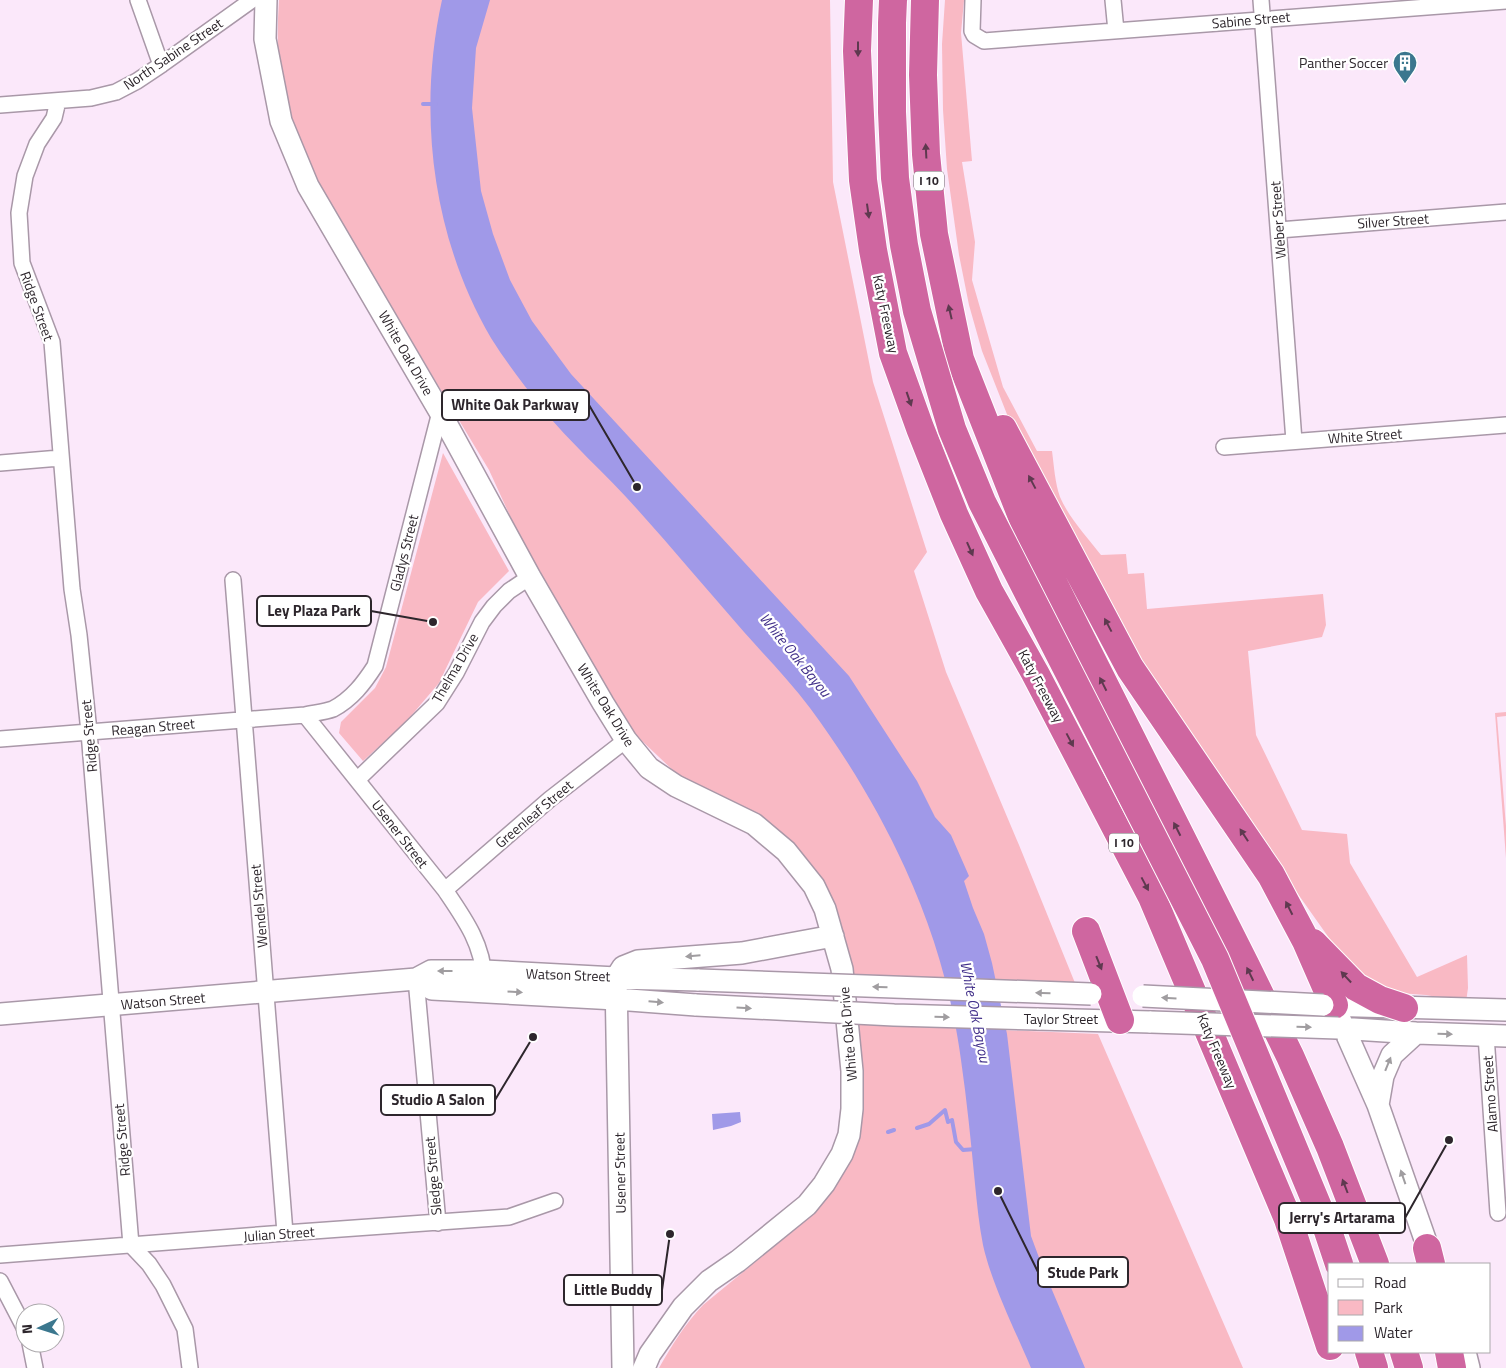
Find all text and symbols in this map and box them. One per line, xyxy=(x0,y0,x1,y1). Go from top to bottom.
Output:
street label: Sabine Street xyxy=(1211,6,1291,33)
street label: North Sabine Street xyxy=(119,12,227,95)
one-way arrow xyxy=(854,41,862,57)
building icon: Panther Soccer xyxy=(1392,50,1418,84)
place label: Panther Soccer xyxy=(1299,52,1388,73)
one-way arrow xyxy=(921,143,929,159)
road number: I 10 xyxy=(914,172,944,190)
street label: Weber Street xyxy=(1264,180,1291,260)
one-way arrow xyxy=(864,203,872,219)
street label: Silver Street xyxy=(1357,208,1429,233)
street label: Ridge Street xyxy=(15,268,60,344)
street label: Katy Freeway xyxy=(868,273,905,355)
one-way arrow xyxy=(946,304,954,319)
street label: White Oak Drive xyxy=(374,306,439,399)
callout: White Oak Parkway xyxy=(442,390,589,420)
one-way arrow xyxy=(906,391,914,406)
text: White Oak Parkway xyxy=(451,393,579,416)
street label: White Street xyxy=(1327,422,1403,449)
one-way arrow xyxy=(1028,475,1036,489)
street label: Gladys Street xyxy=(384,512,423,594)
one-way arrow xyxy=(967,542,975,556)
callout: Ley Plaza Park xyxy=(257,596,371,626)
text: Ley Plaza Park xyxy=(267,599,361,622)
water label: White Oak Bayou xyxy=(754,608,838,703)
one-way arrow xyxy=(1104,618,1112,633)
street label: Thelma Drive xyxy=(426,629,483,707)
street label: Katy Freeway xyxy=(1013,646,1070,726)
street label: White Oak Drive xyxy=(572,659,640,750)
one-way arrow xyxy=(1099,677,1107,691)
street label: Ridge Street xyxy=(75,699,102,773)
street label: Reagan Street xyxy=(110,712,196,741)
one-way arrow xyxy=(1066,732,1074,747)
street label: Greenleaf Street xyxy=(490,775,577,853)
street label: Usener Street xyxy=(367,795,434,872)
one-way arrow xyxy=(1173,822,1181,836)
one-way arrow xyxy=(1240,828,1249,841)
road number: I 10 xyxy=(1109,834,1139,852)
street label: Wendel Street xyxy=(244,863,273,949)
one-way arrow xyxy=(1141,876,1149,891)
one-way arrow xyxy=(1285,901,1293,916)
one-way arrow xyxy=(685,953,701,961)
one-way arrow xyxy=(1095,956,1103,970)
water label: White Oak Bayou xyxy=(954,959,997,1066)
street label: Watson Street xyxy=(525,963,611,986)
one-way arrow xyxy=(437,967,453,975)
one-way arrow xyxy=(1246,967,1254,981)
one-way arrow xyxy=(1340,971,1352,983)
one-way arrow xyxy=(872,982,888,990)
street label: Watson Street xyxy=(120,986,206,1015)
street label: White Oak Drive xyxy=(833,986,862,1082)
one-way arrow xyxy=(1034,988,1050,996)
one-way arrow xyxy=(507,989,523,997)
one-way arrow xyxy=(1161,993,1177,1001)
one-way arrow xyxy=(648,998,664,1006)
one-way arrow xyxy=(737,1004,753,1012)
street label: Taylor Street xyxy=(1024,1008,1098,1029)
street label: Katy Freeway xyxy=(1192,1010,1243,1092)
one-way arrow xyxy=(934,1013,950,1021)
one-way arrow xyxy=(1297,1023,1313,1031)
one-way arrow xyxy=(1437,1030,1453,1038)
street label: Alamo Street xyxy=(1476,1055,1503,1133)
one-way arrow xyxy=(1384,1056,1392,1071)
callout: Studio A Salon xyxy=(381,1085,495,1115)
text: Studio A Salon xyxy=(391,1088,485,1111)
street label: Ridge Street xyxy=(108,1103,135,1177)
street label: Usener Street xyxy=(608,1132,631,1214)
street label: Sledge Street xyxy=(419,1136,446,1216)
one-way arrow xyxy=(1399,1169,1407,1184)
one-way arrow xyxy=(1341,1178,1349,1193)
callout: Jerry's Artarama xyxy=(1279,1203,1405,1233)
text: Jerry's Artarama xyxy=(1289,1206,1395,1229)
street label: Julian Street xyxy=(243,1221,315,1246)
callout: Stude Park xyxy=(1038,1257,1128,1287)
text: Stude Park xyxy=(1048,1261,1119,1284)
legend xyxy=(1328,1263,1491,1353)
text: Road xyxy=(1374,1271,1406,1294)
callout: Little Buddy xyxy=(564,1275,662,1305)
text: Little Buddy xyxy=(574,1278,653,1301)
text: Park xyxy=(1374,1296,1403,1319)
north arrow xyxy=(15,1303,65,1353)
text: Water xyxy=(1374,1321,1413,1344)
text: N xyxy=(16,1323,37,1335)

